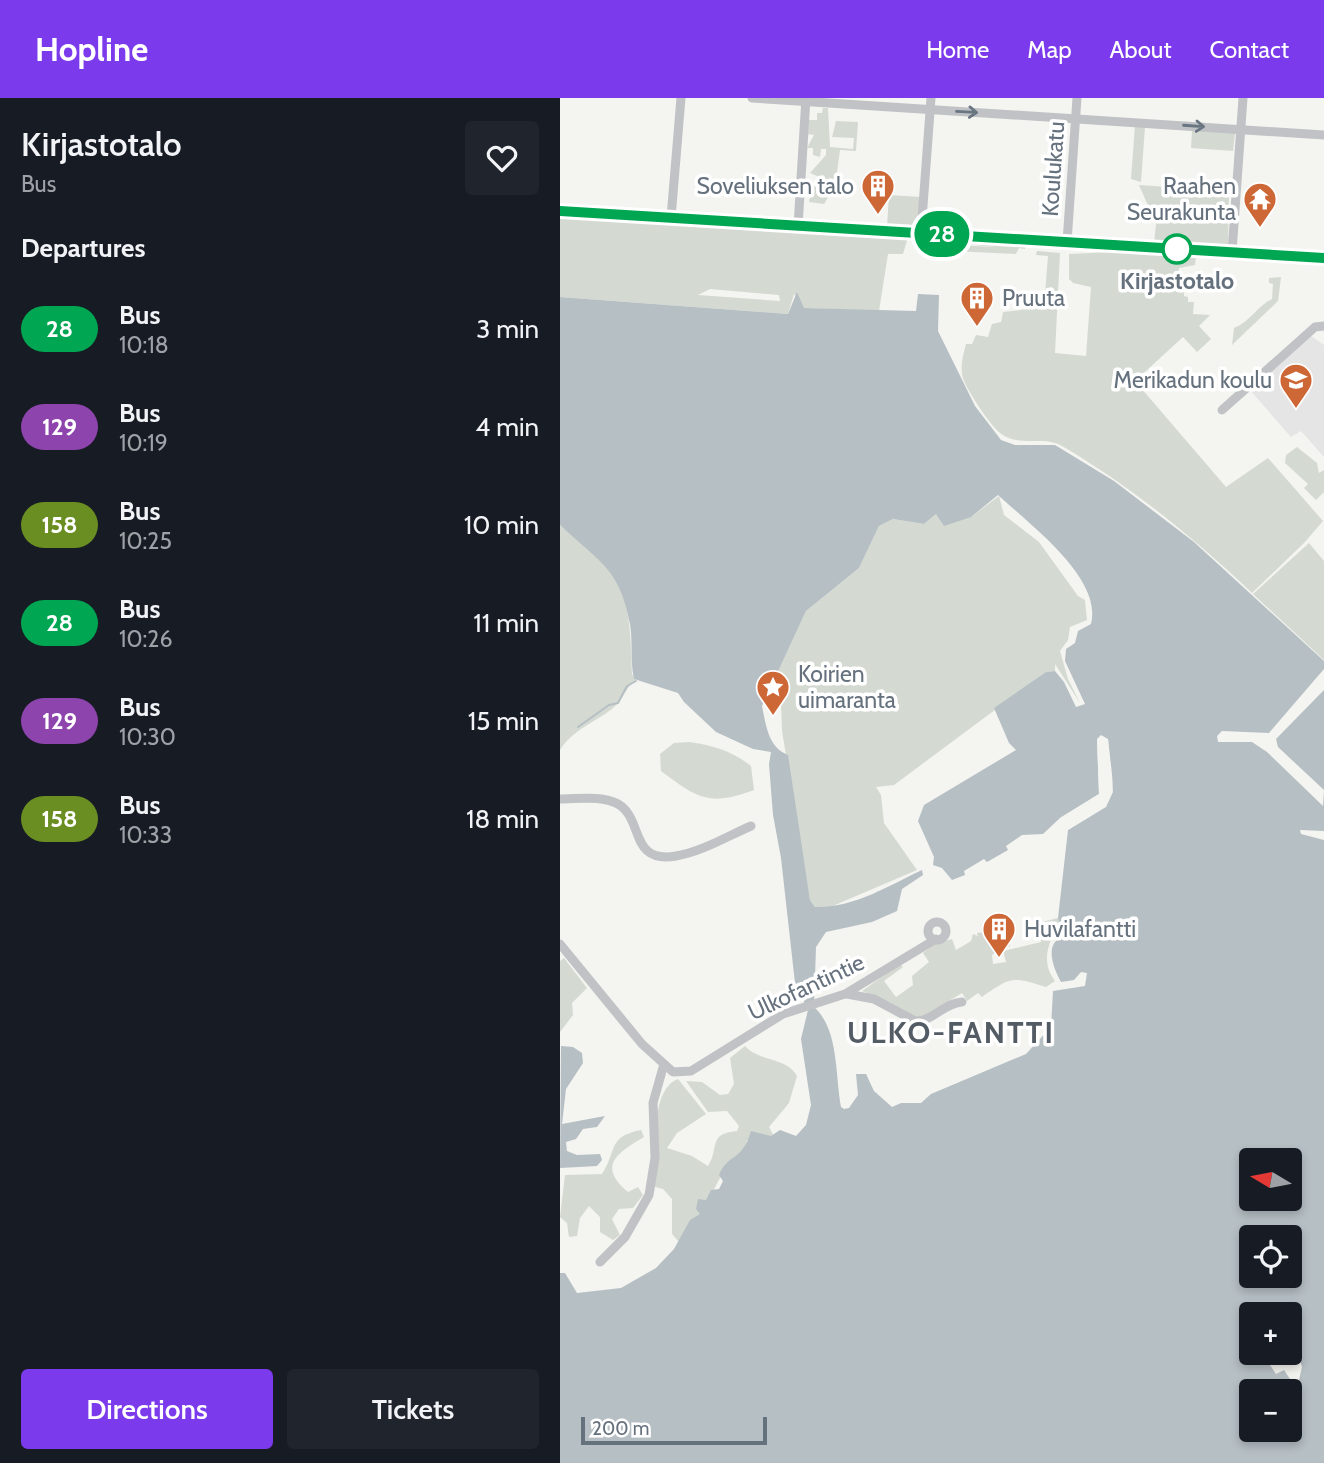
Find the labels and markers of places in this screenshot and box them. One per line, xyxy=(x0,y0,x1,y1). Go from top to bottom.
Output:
building icon: Soveliuksen talo xyxy=(859,167,897,216)
place label: Soveliuksen talo xyxy=(696,172,854,200)
place label: Raahen Seurakunta xyxy=(1127,172,1236,226)
temple icon: Raahen Seurakunta xyxy=(1241,180,1279,229)
marker: Kirjastotalo xyxy=(1162,234,1192,264)
place label: Kirjastotalo xyxy=(1120,267,1234,295)
building icon: Pruuta xyxy=(958,279,996,328)
place label: Pruuta xyxy=(1002,284,1065,312)
school or university icon: Merikadun koulu xyxy=(1277,361,1315,410)
place label: Merikadun koulu xyxy=(1114,366,1272,394)
place label: Koirien uimaranta xyxy=(798,660,896,714)
place icon: Koirien uimaranta xyxy=(754,668,792,717)
building icon: Huvilafantti xyxy=(980,910,1018,959)
place label: Huvilafantti xyxy=(1024,915,1136,943)

